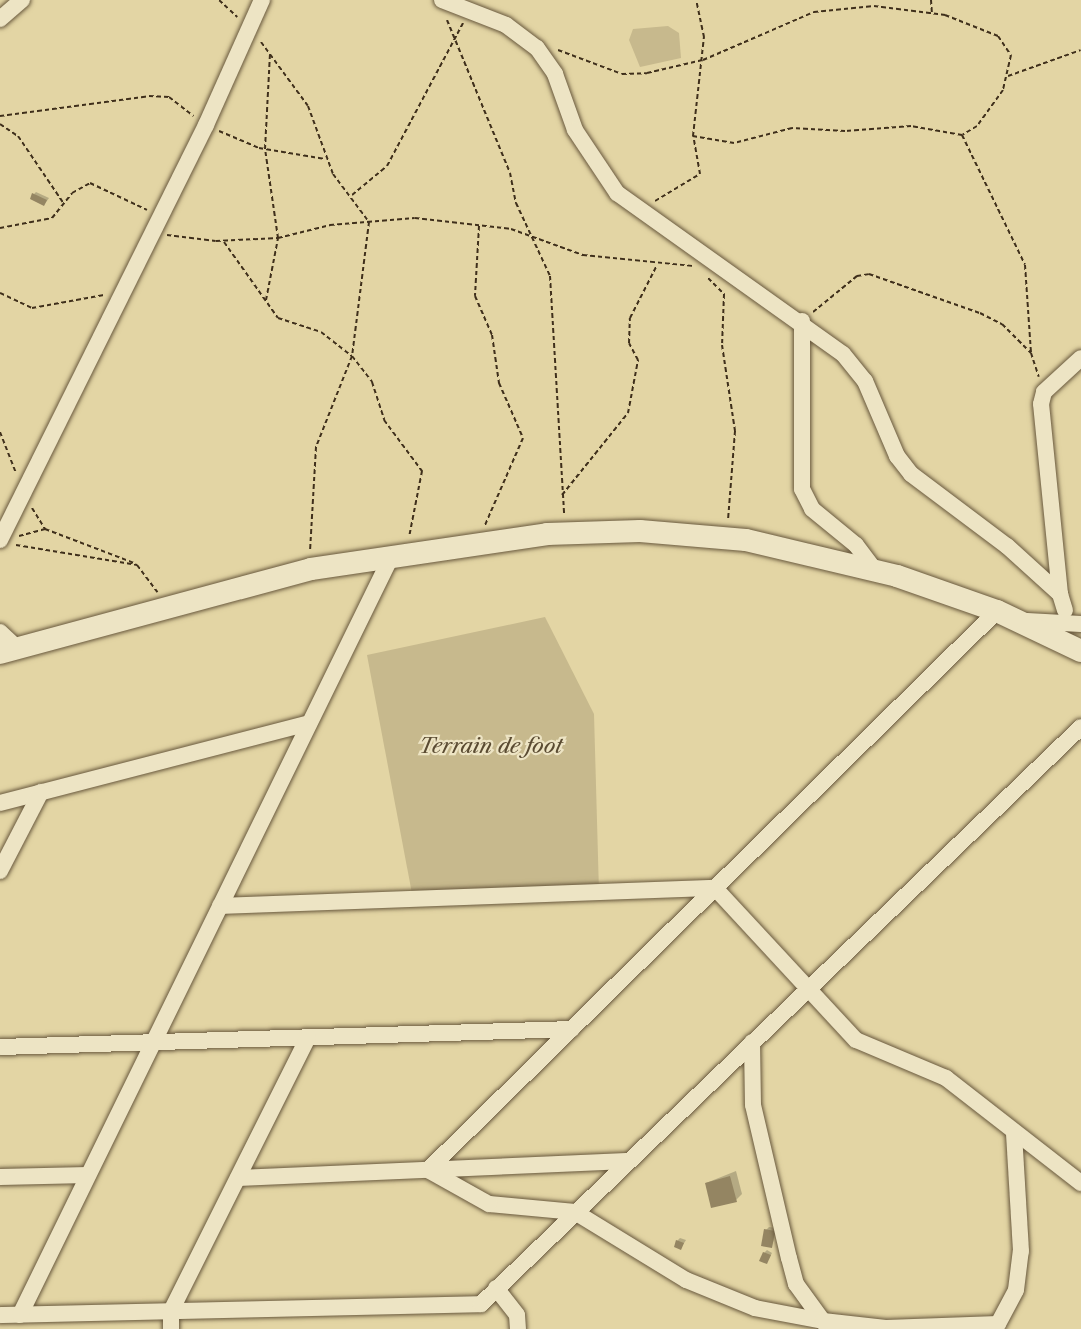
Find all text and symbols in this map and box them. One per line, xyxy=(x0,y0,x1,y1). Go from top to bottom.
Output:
park label: Terrain de foot xyxy=(419,733,563,759)

